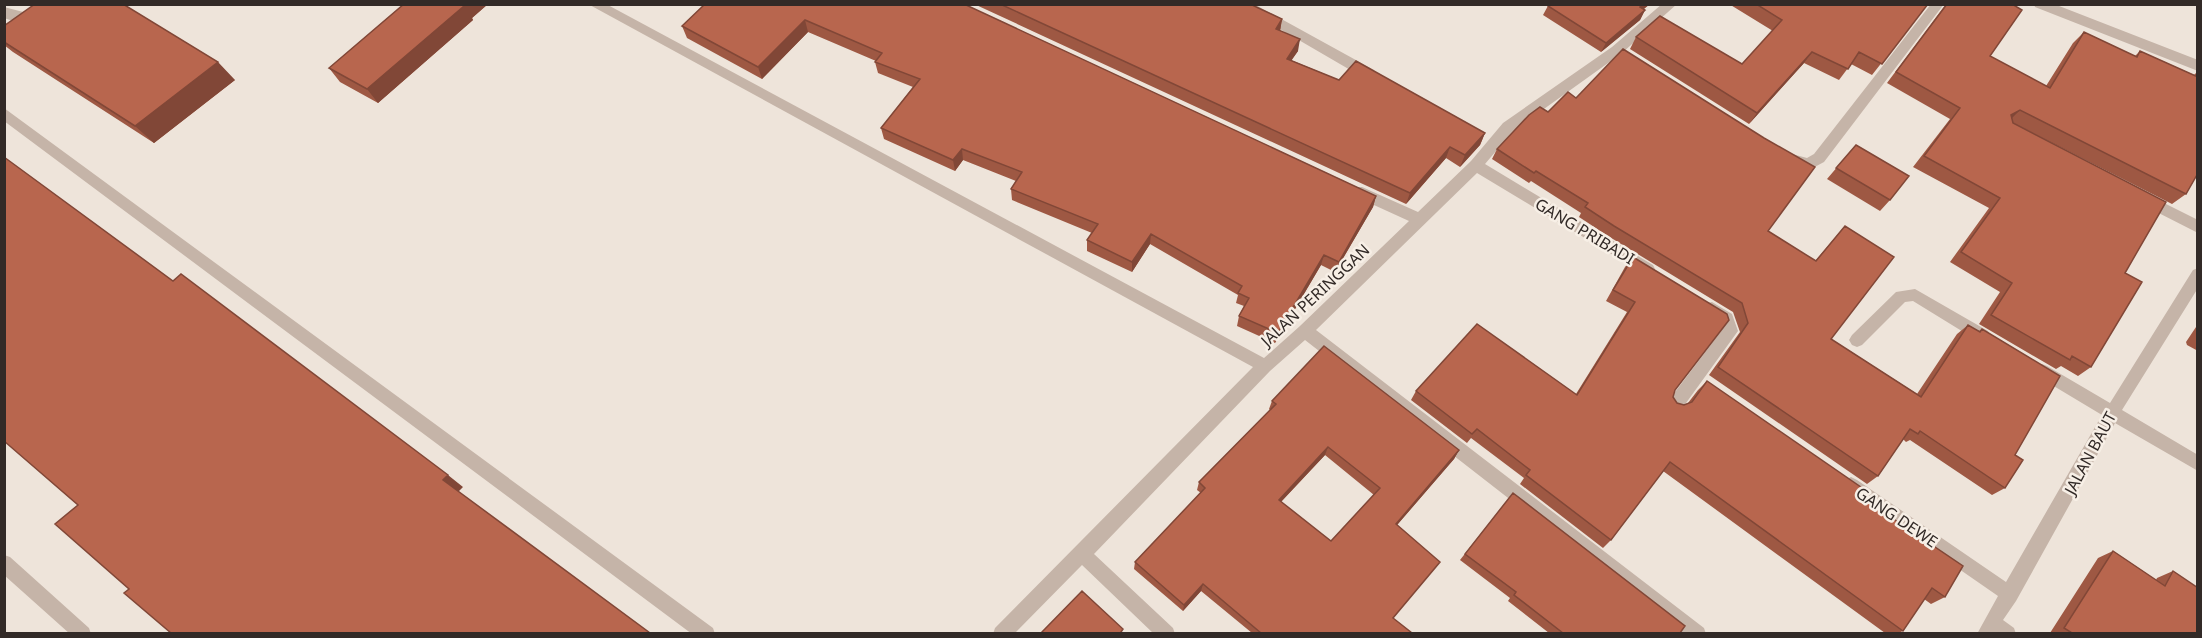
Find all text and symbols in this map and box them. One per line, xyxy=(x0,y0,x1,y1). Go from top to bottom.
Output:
street label: GANG PRIBADI xyxy=(1531,193,1639,269)
street label: JALAN PERINGGAN xyxy=(1254,239,1374,353)
street label: JALAN BAUT xyxy=(2058,408,2121,500)
street label: GANG DEWE xyxy=(1852,482,1942,552)

